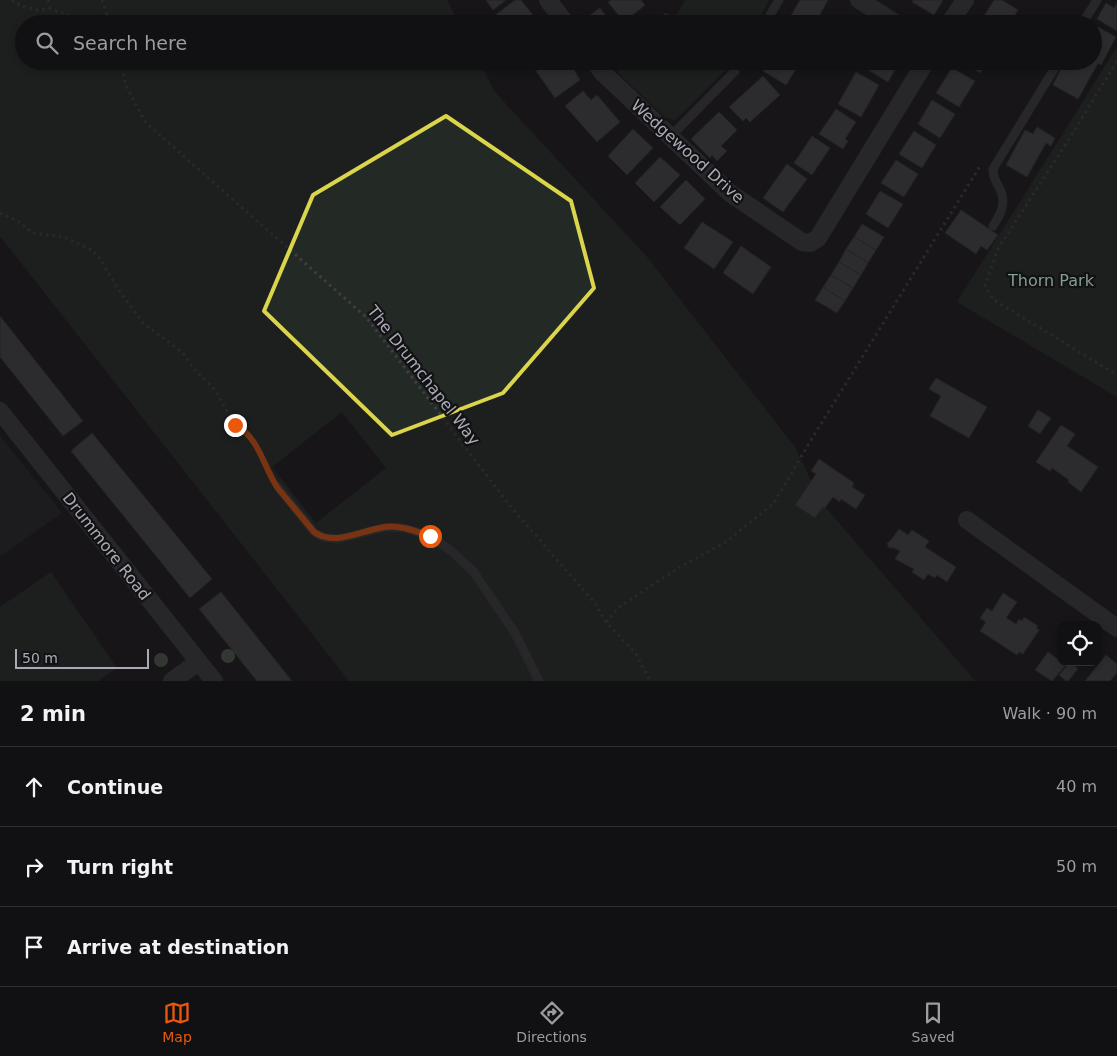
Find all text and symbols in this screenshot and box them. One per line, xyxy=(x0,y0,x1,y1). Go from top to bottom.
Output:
search box xyxy=(15,15,1102,70)
icon: search xyxy=(33,29,61,57)
text: Search here xyxy=(73,32,187,54)
street label: Wedgewood Drive xyxy=(627,96,748,207)
park label: Thorn Park xyxy=(1007,271,1095,290)
street label: The Drumchapel Way xyxy=(363,301,484,449)
route end xyxy=(224,414,247,437)
street label: Drummore Road xyxy=(59,489,155,604)
route start xyxy=(419,525,442,548)
map controls xyxy=(1057,621,1102,666)
button: locate xyxy=(1057,621,1102,666)
scale bar xyxy=(15,646,149,669)
text: 50 m xyxy=(22,650,58,666)
text: 2 min xyxy=(20,702,86,726)
text: Walk · 90 m xyxy=(1002,704,1097,723)
icon: ahead xyxy=(20,773,48,801)
text: Continue xyxy=(67,776,163,798)
text: 40 m xyxy=(1056,777,1097,796)
icon: right xyxy=(20,853,48,881)
text: Turn right xyxy=(67,856,173,878)
text: 50 m xyxy=(1056,857,1097,876)
icon: arrive xyxy=(20,933,48,961)
text: Arrive at destination xyxy=(67,936,289,958)
tab: Map xyxy=(162,999,192,1045)
tab: Directions xyxy=(516,999,587,1045)
tab: Saved xyxy=(911,999,955,1045)

